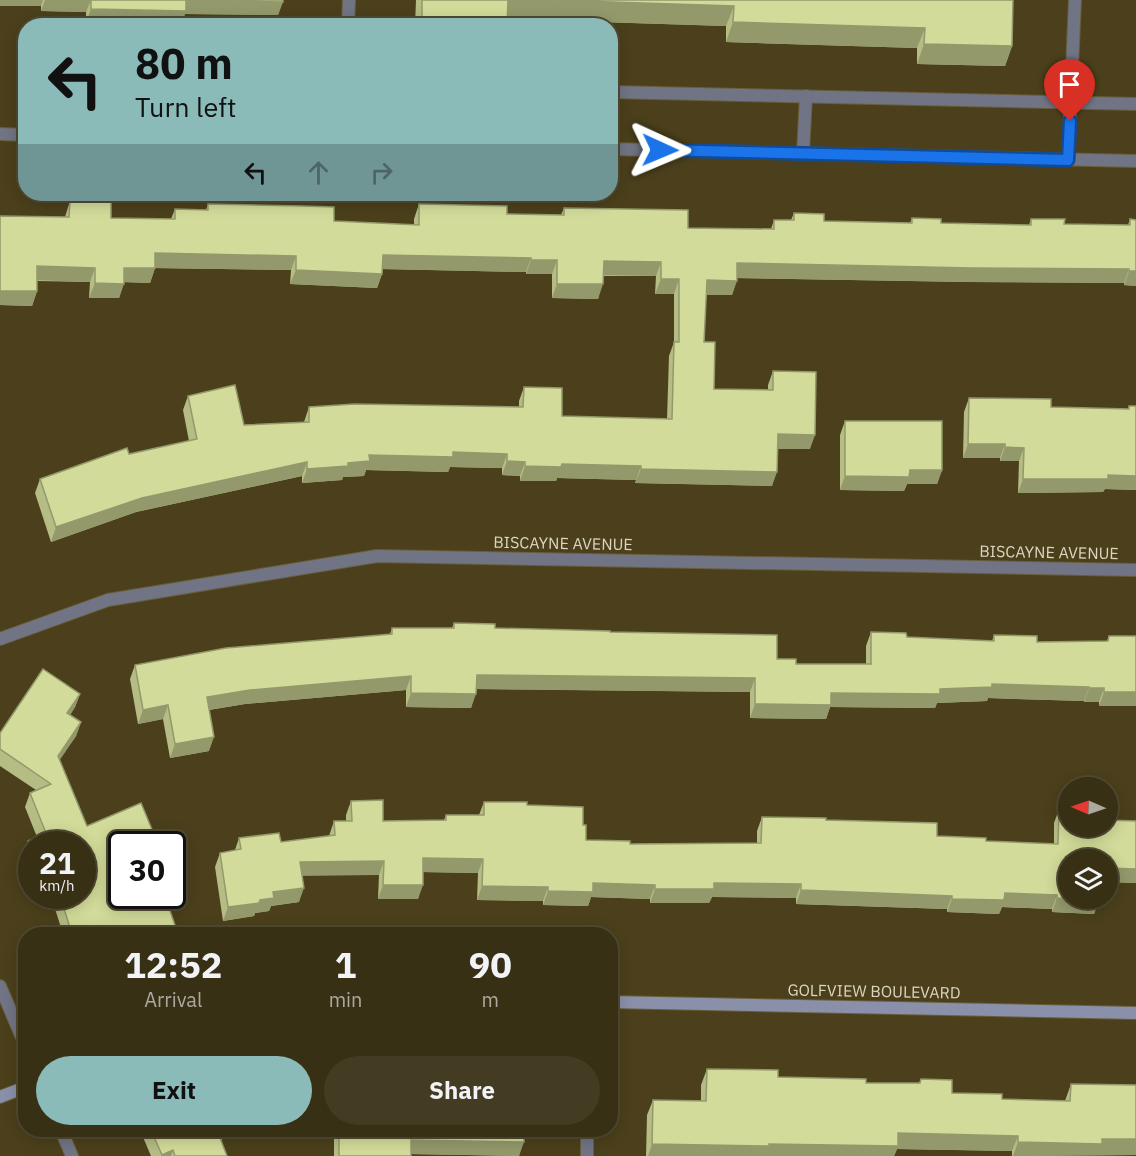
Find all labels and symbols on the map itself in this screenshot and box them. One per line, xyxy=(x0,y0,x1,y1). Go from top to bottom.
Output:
pin xyxy=(1044,59,1095,121)
position arrow xyxy=(628,118,692,182)
street label: BISCAYNE AVENUE xyxy=(493,532,633,554)
street label: BISCAYNE AVENUE xyxy=(979,541,1119,563)
north arrow xyxy=(1058,777,1118,837)
speed limit sign: 30 xyxy=(108,831,186,909)
street label: GOLFVIEW BOULEVARD xyxy=(787,979,961,1003)

